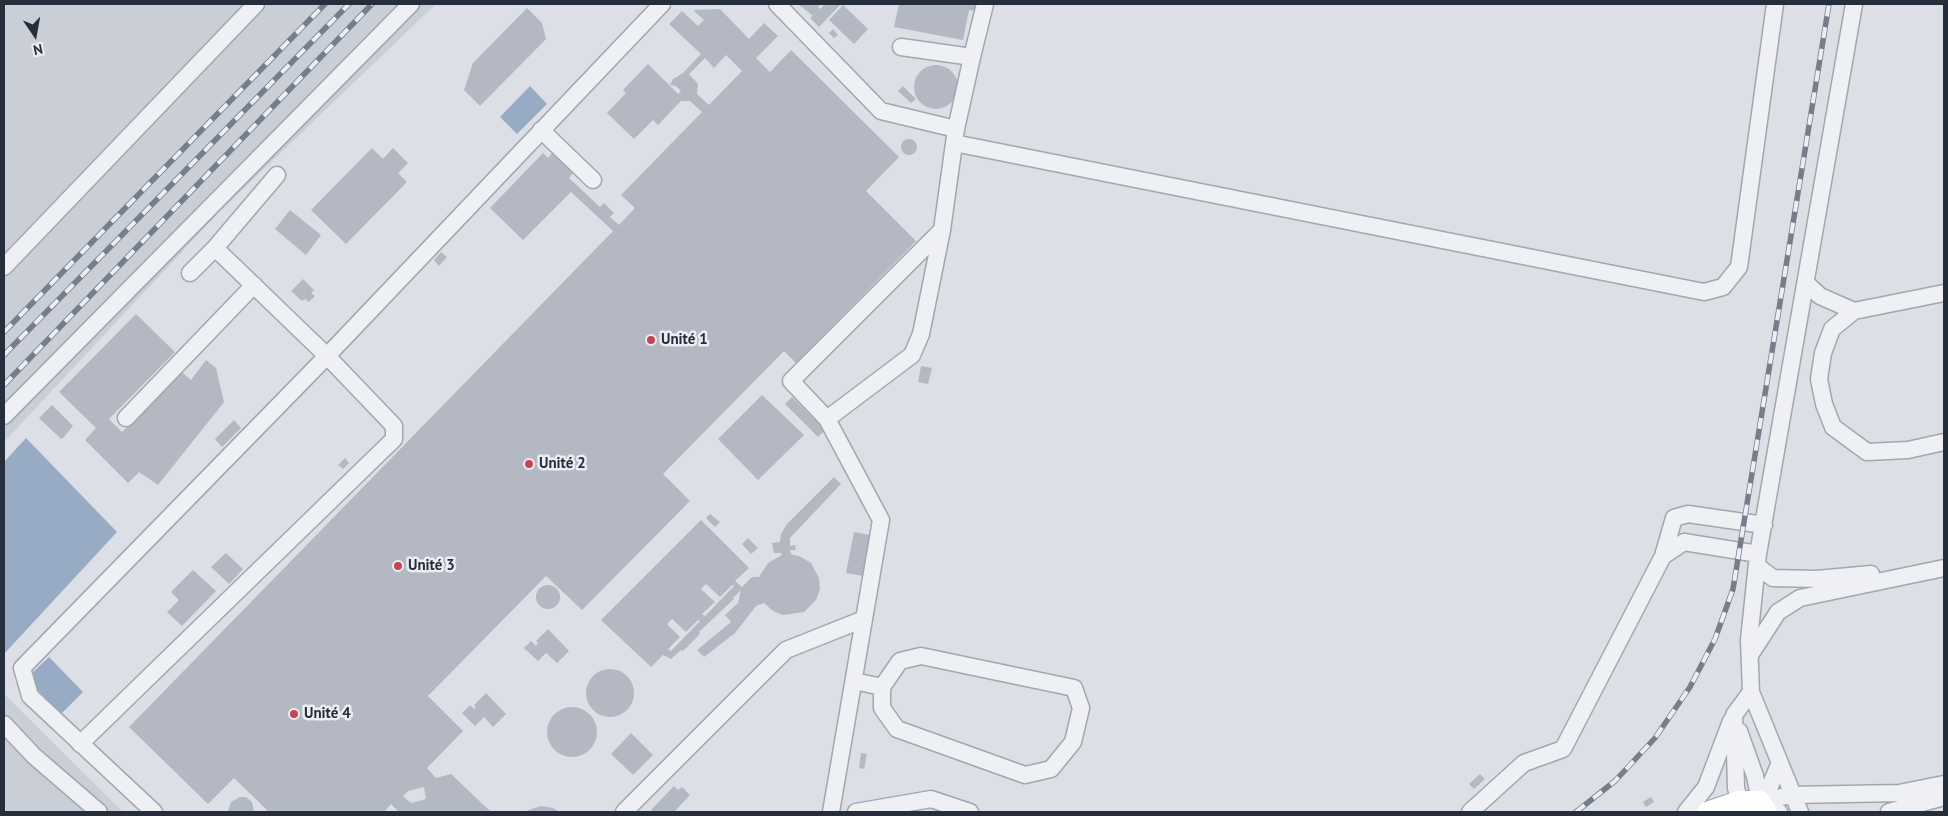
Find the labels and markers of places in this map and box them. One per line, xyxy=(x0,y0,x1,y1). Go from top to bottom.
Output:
place label: Unité 1 xyxy=(661,331,708,349)
marker: Unité 1 xyxy=(645,334,657,346)
place label: Unité 2 xyxy=(539,455,586,473)
marker: Unité 2 xyxy=(523,458,535,470)
place label: Unité 3 xyxy=(408,557,455,575)
marker: Unité 3 xyxy=(392,560,404,572)
place label: Unité 4 xyxy=(304,705,351,723)
marker: Unité 4 xyxy=(288,708,300,720)

